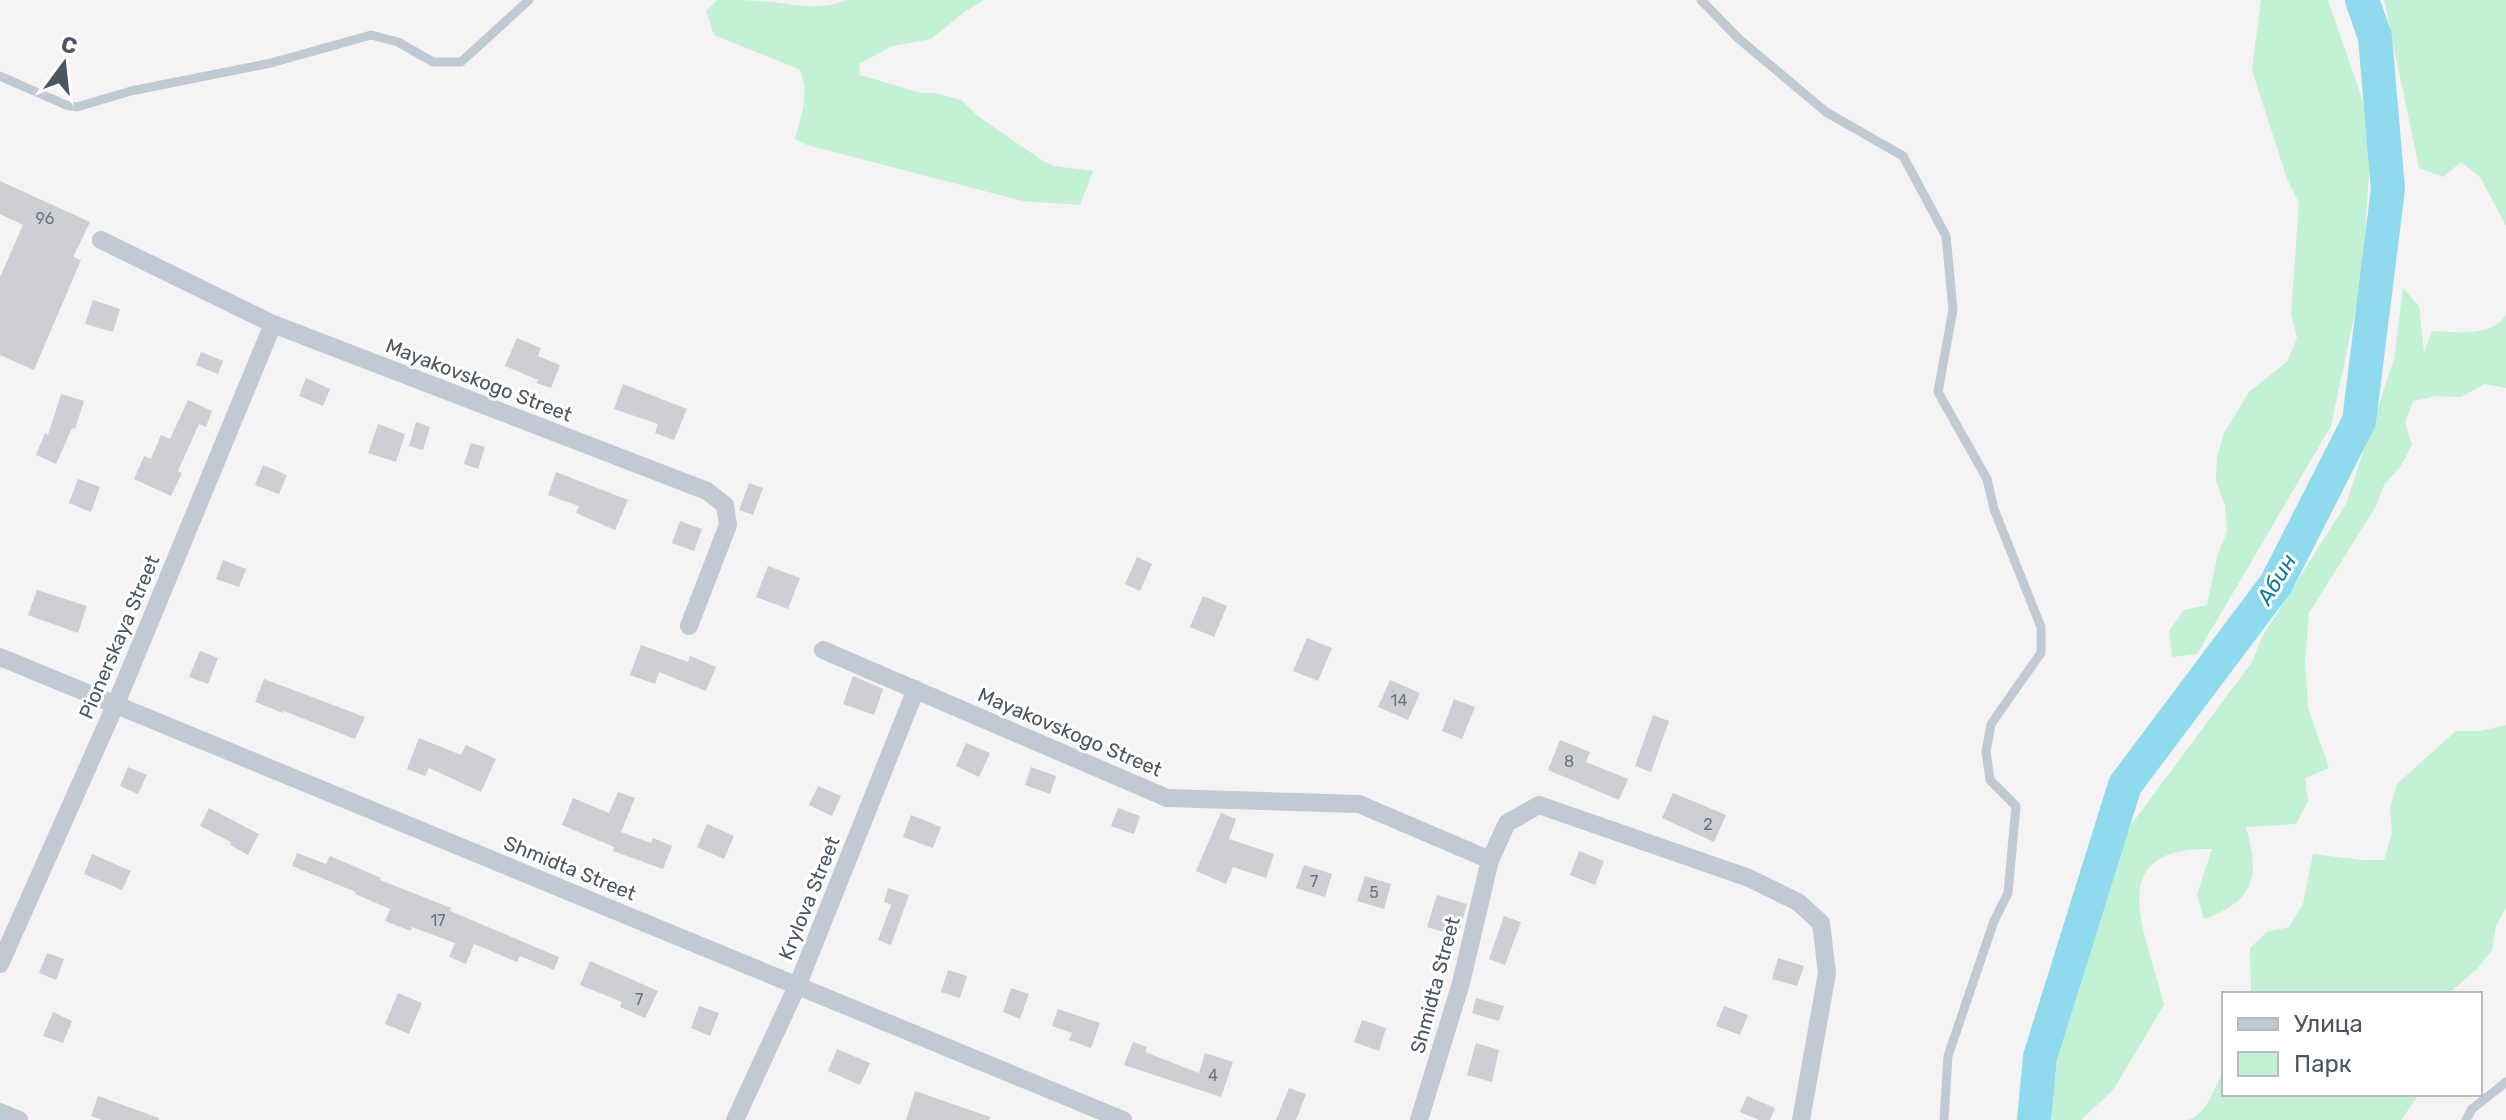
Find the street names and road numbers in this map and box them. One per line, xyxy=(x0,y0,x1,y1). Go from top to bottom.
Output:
street label: Mayakovskogo Street xyxy=(382,333,576,427)
street label: Pionerskaya Street xyxy=(74,551,164,723)
street label: Mayakovskogo Street xyxy=(974,682,1166,782)
street label: Shmidta Street xyxy=(500,831,640,906)
street label: Krylova Street xyxy=(773,833,845,963)
street label: Shmidta Street xyxy=(1405,914,1465,1056)

